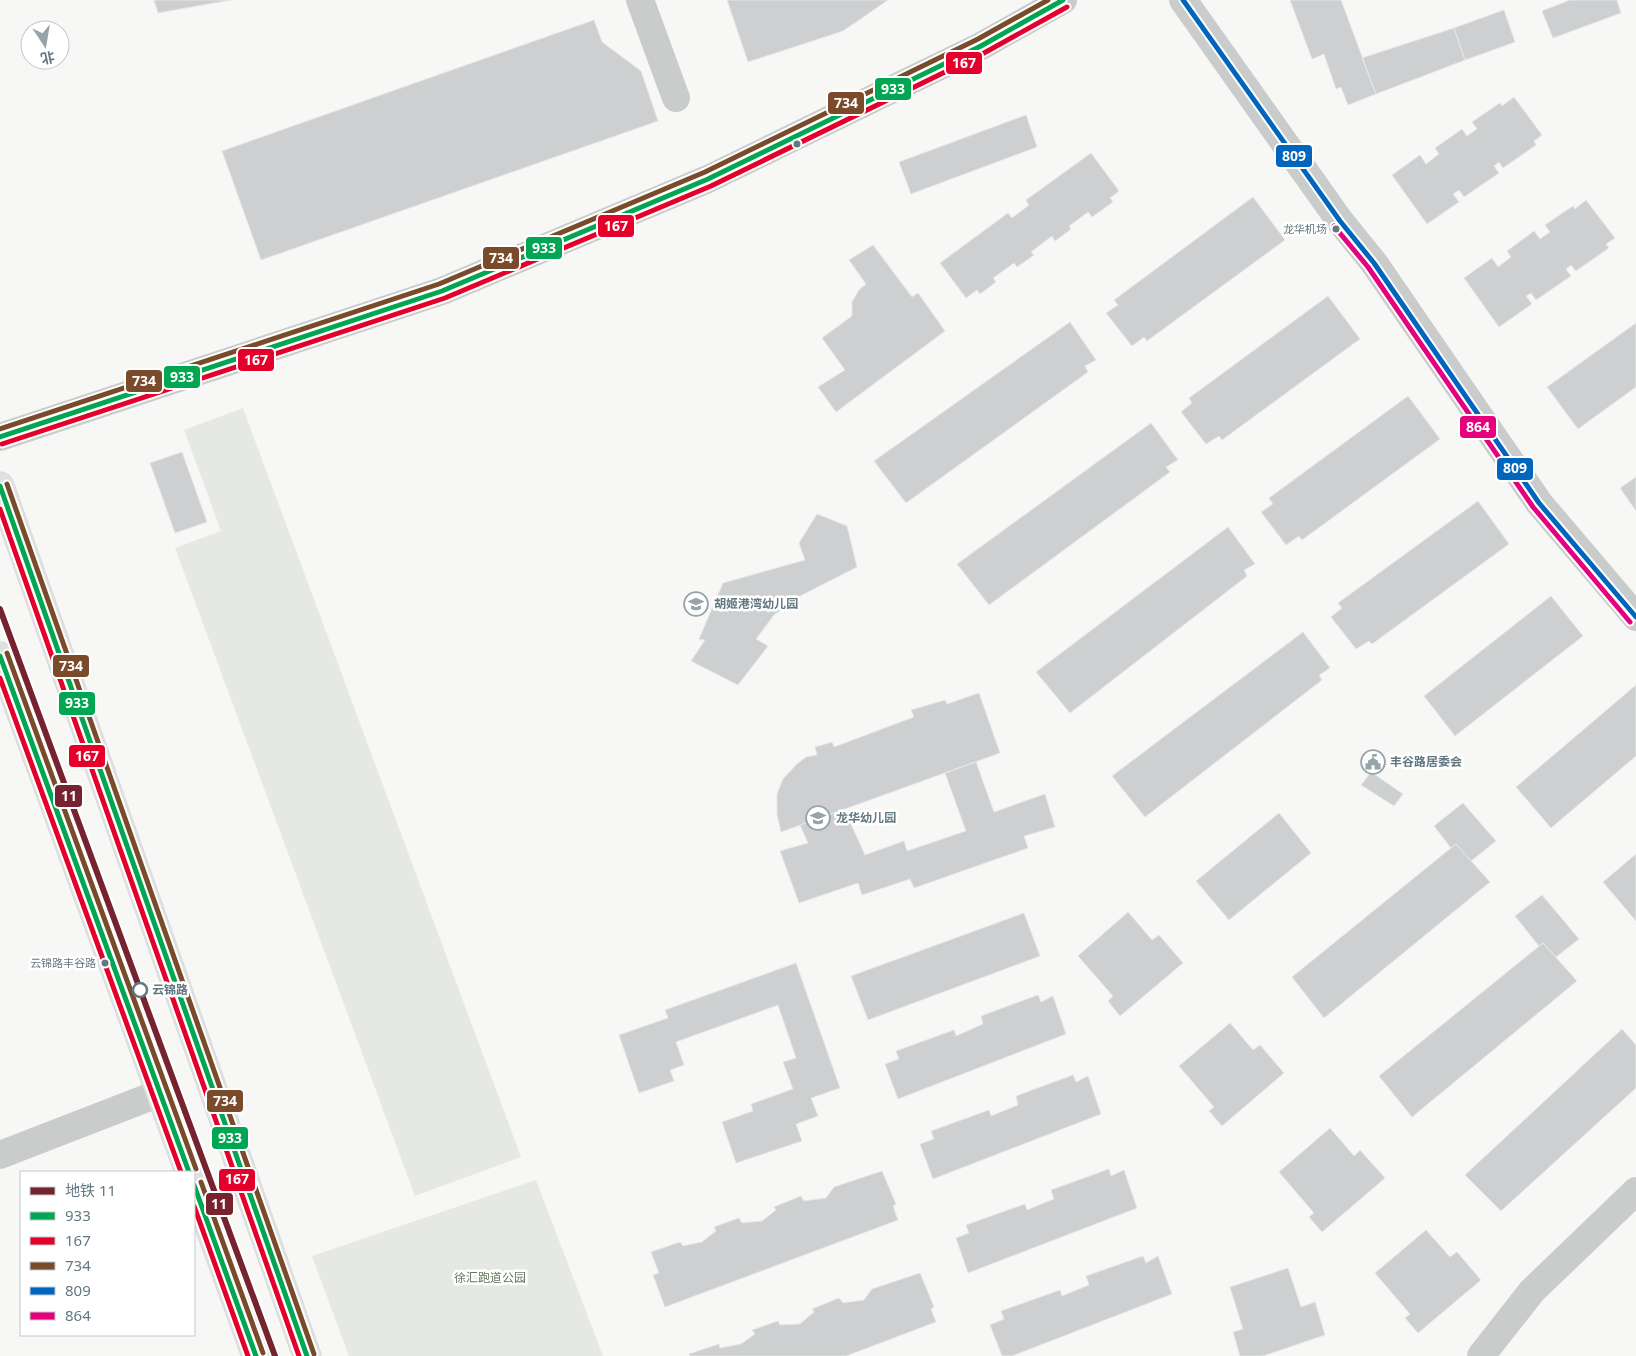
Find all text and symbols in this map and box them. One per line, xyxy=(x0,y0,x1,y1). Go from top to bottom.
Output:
north arrow xyxy=(20,20,70,70)
text: 北 xyxy=(39,47,57,69)
line badge: 167 xyxy=(945,51,983,75)
text: 167 xyxy=(952,53,976,72)
line badge: 933 xyxy=(874,77,912,101)
text: 933 xyxy=(881,79,905,98)
line badge: 734 xyxy=(827,91,865,115)
text: 734 xyxy=(834,93,858,112)
unlabelled marker xyxy=(792,139,802,149)
line badge: 809 xyxy=(1275,144,1313,168)
text: 809 xyxy=(1282,146,1306,165)
line badge: 167 xyxy=(597,214,635,238)
text: 167 xyxy=(604,216,628,235)
place label: 龙华机场 xyxy=(1283,221,1327,236)
marker: 龙华机场 xyxy=(1331,224,1341,234)
line badge: 933 xyxy=(525,236,563,260)
text: 933 xyxy=(532,238,556,257)
line badge: 734 xyxy=(482,246,520,270)
text: 734 xyxy=(489,248,513,267)
line badge: 167 xyxy=(237,348,275,372)
text: 167 xyxy=(244,350,268,369)
line badge: 933 xyxy=(163,365,201,389)
text: 933 xyxy=(170,367,194,386)
line badge: 734 xyxy=(125,369,163,393)
text: 734 xyxy=(132,371,156,390)
line badge: 864 xyxy=(1459,415,1497,439)
text: 864 xyxy=(1466,417,1490,436)
line badge: 809 xyxy=(1496,457,1534,481)
text: 809 xyxy=(1503,458,1527,477)
school or university icon: 胡姬港湾幼儿园 xyxy=(683,591,709,617)
place label: 胡姬港湾幼儿园 xyxy=(714,595,798,612)
line badge: 734 xyxy=(52,654,90,678)
text: 734 xyxy=(59,656,83,675)
line badge: 933 xyxy=(58,691,96,716)
text: 933 xyxy=(65,693,89,712)
line badge: 167 xyxy=(68,744,106,768)
text: 167 xyxy=(75,746,99,765)
public building icon: 丰谷路居委会 xyxy=(1360,749,1386,775)
place label: 丰谷路居委会 xyxy=(1390,753,1462,770)
line badge: 11 xyxy=(54,784,83,808)
text: 11 xyxy=(61,786,77,805)
school or university icon: 龙华幼儿园 xyxy=(805,805,831,831)
place label: 龙华幼儿园 xyxy=(836,809,896,826)
place label: 云锦路丰谷路 xyxy=(30,955,96,970)
marker: 云锦路丰谷路 xyxy=(100,958,110,968)
place label: 云锦路 xyxy=(152,981,188,998)
marker: 云锦路 xyxy=(132,982,148,998)
line badge: 734 xyxy=(206,1089,244,1113)
text: 734 xyxy=(213,1091,237,1110)
line badge: 933 xyxy=(211,1126,249,1150)
text: 933 xyxy=(218,1128,242,1147)
line badge: 167 xyxy=(218,1168,256,1192)
text: 167 xyxy=(225,1169,249,1188)
legend xyxy=(20,1171,195,1336)
text: 地铁 11 xyxy=(65,1180,116,1200)
line badge: 11 xyxy=(205,1192,234,1216)
text: 11 xyxy=(211,1194,227,1213)
text: 933 xyxy=(65,1205,91,1225)
text: 167 xyxy=(65,1230,91,1250)
text: 734 xyxy=(65,1255,91,1275)
park label: 徐汇跑道公园 xyxy=(454,1269,526,1286)
text: 809 xyxy=(65,1280,91,1300)
text: 864 xyxy=(65,1305,91,1325)

